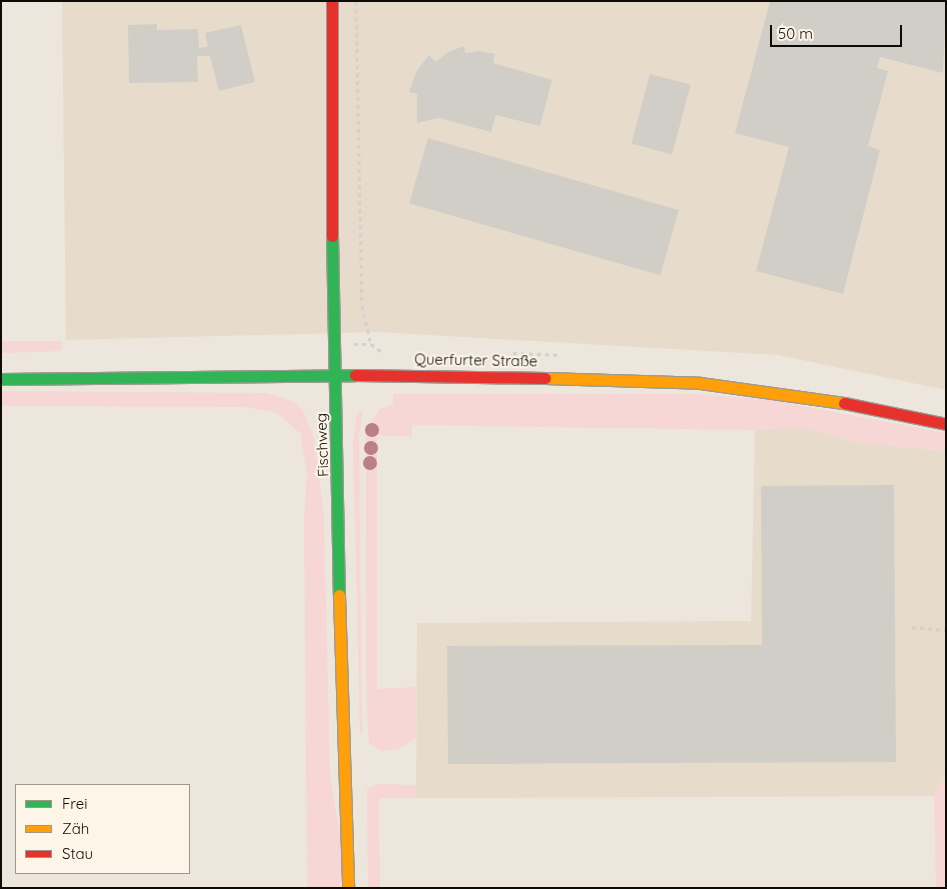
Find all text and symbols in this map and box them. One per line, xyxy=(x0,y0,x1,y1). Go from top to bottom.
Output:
scale bar xyxy=(772,15,904,47)
text: 50 m xyxy=(778,24,813,43)
street label: Querfurter Straße xyxy=(414,350,538,370)
street label: Fischweg xyxy=(312,413,332,477)
legend xyxy=(15,784,190,874)
text: Frei xyxy=(62,794,88,813)
text: Zäh xyxy=(62,819,89,838)
text: Stau xyxy=(62,844,93,863)

